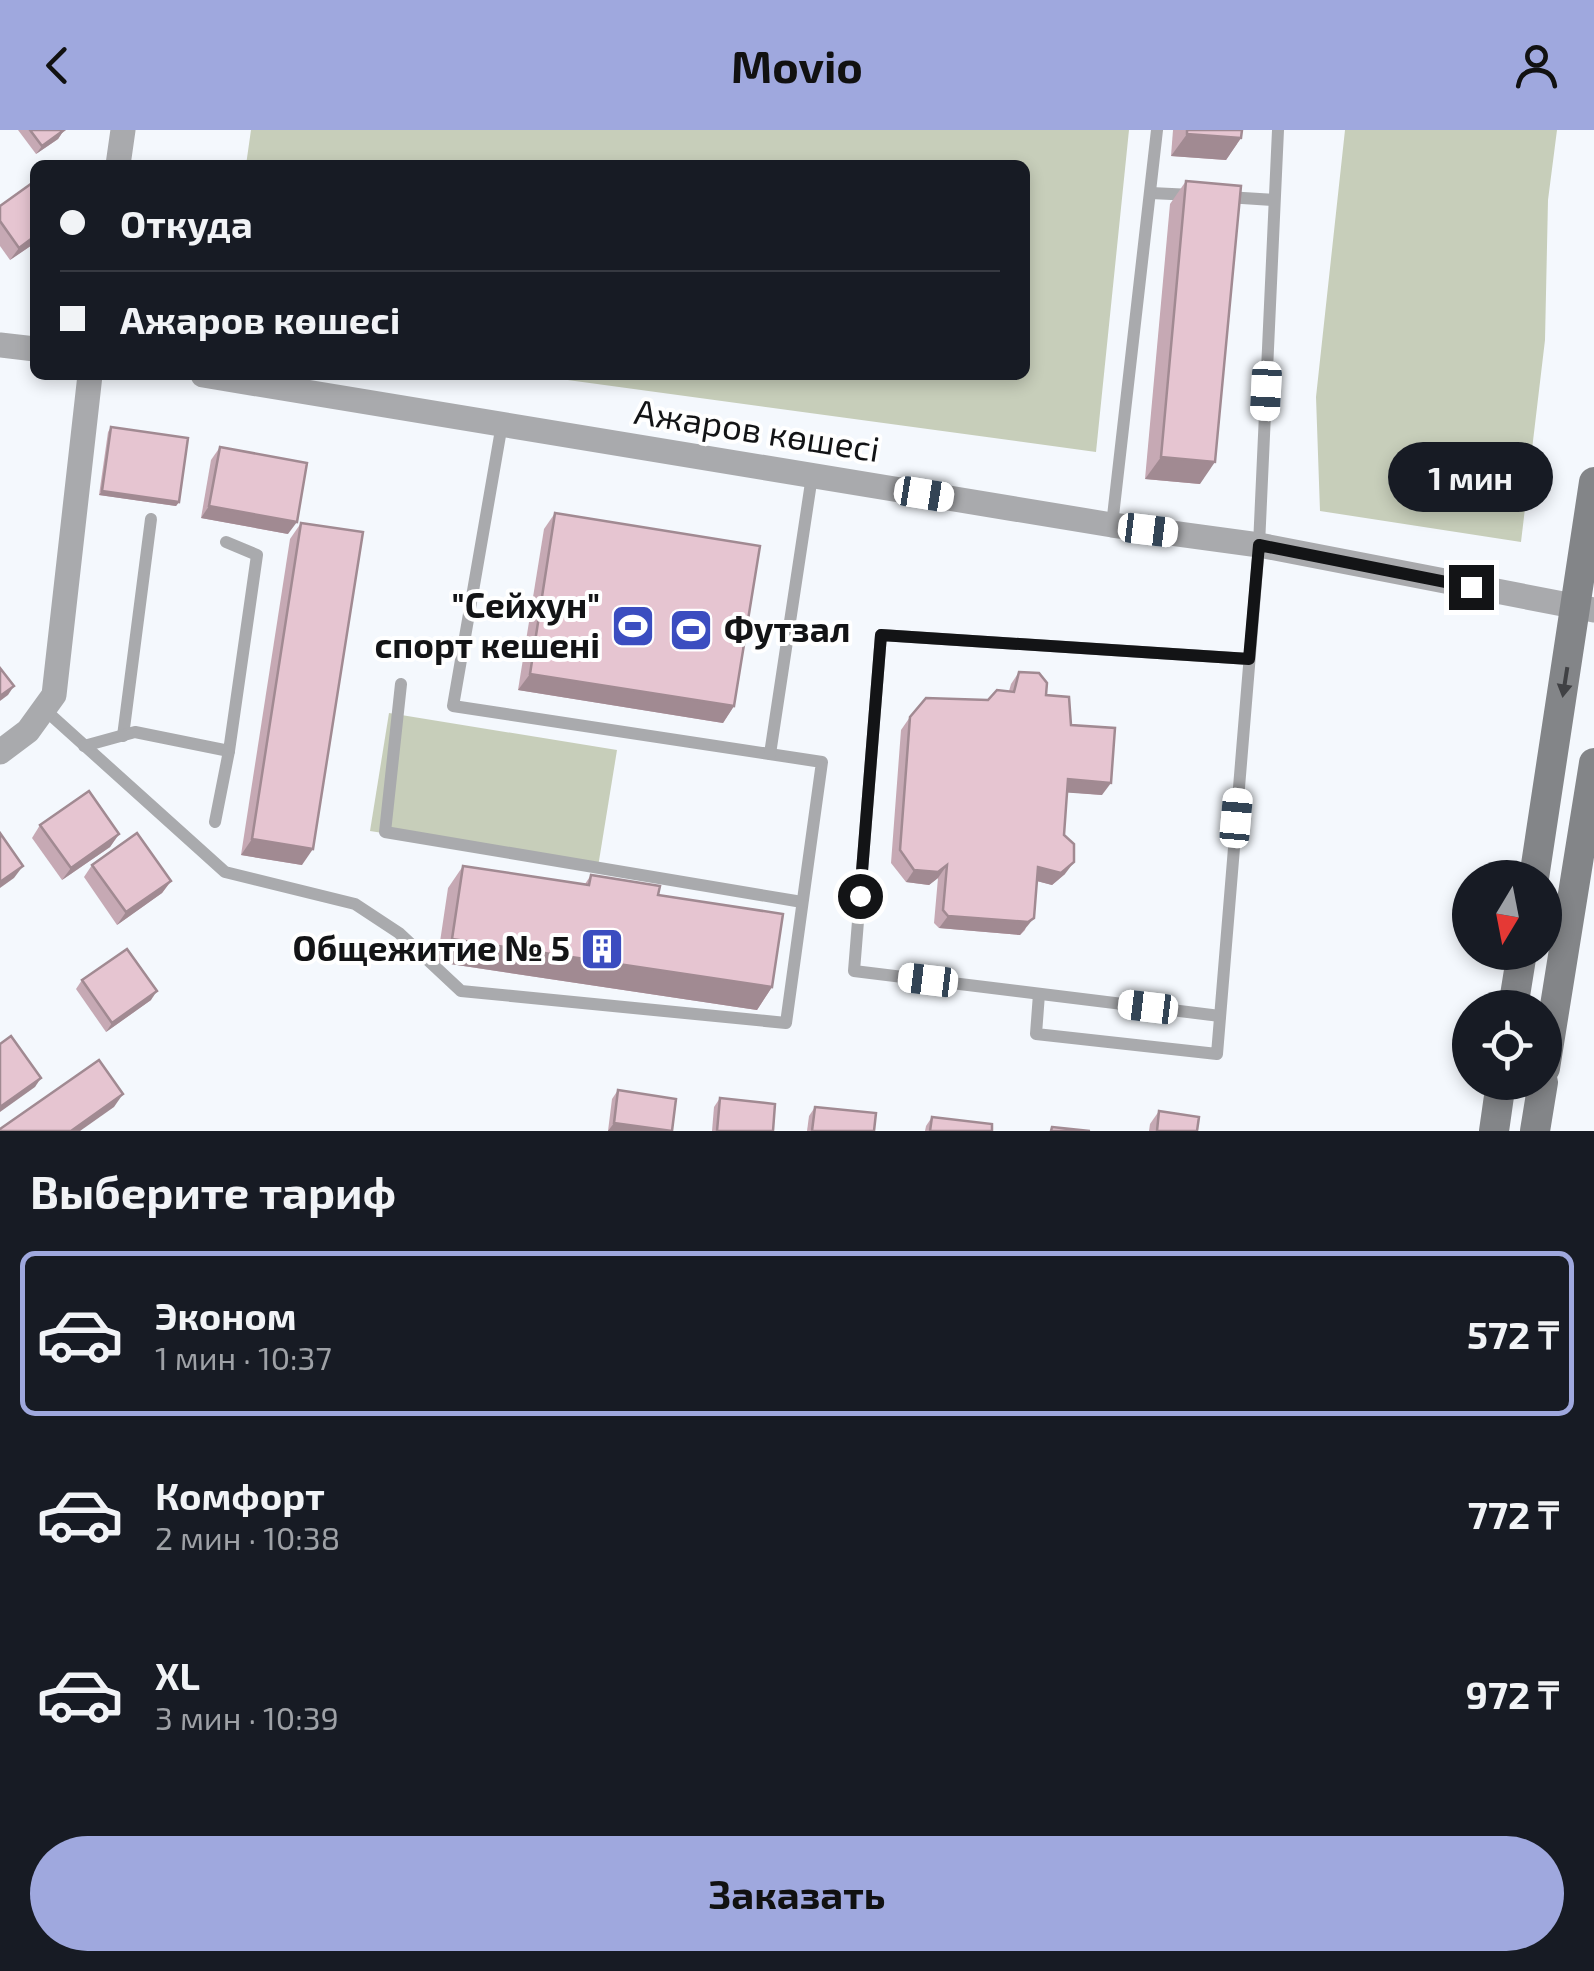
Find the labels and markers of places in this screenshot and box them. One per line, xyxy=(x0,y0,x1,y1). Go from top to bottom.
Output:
place label: "Сейхун" спорт кешені xyxy=(374,583,600,665)
sports icon: "Сейхун" спорт кешені xyxy=(610,603,656,649)
sports icon: Футзал xyxy=(668,607,714,653)
place label: Футзал xyxy=(724,607,850,650)
place label: Общежитие № 5 xyxy=(292,926,570,968)
building icon: Общежитие № 5 xyxy=(579,926,625,972)

